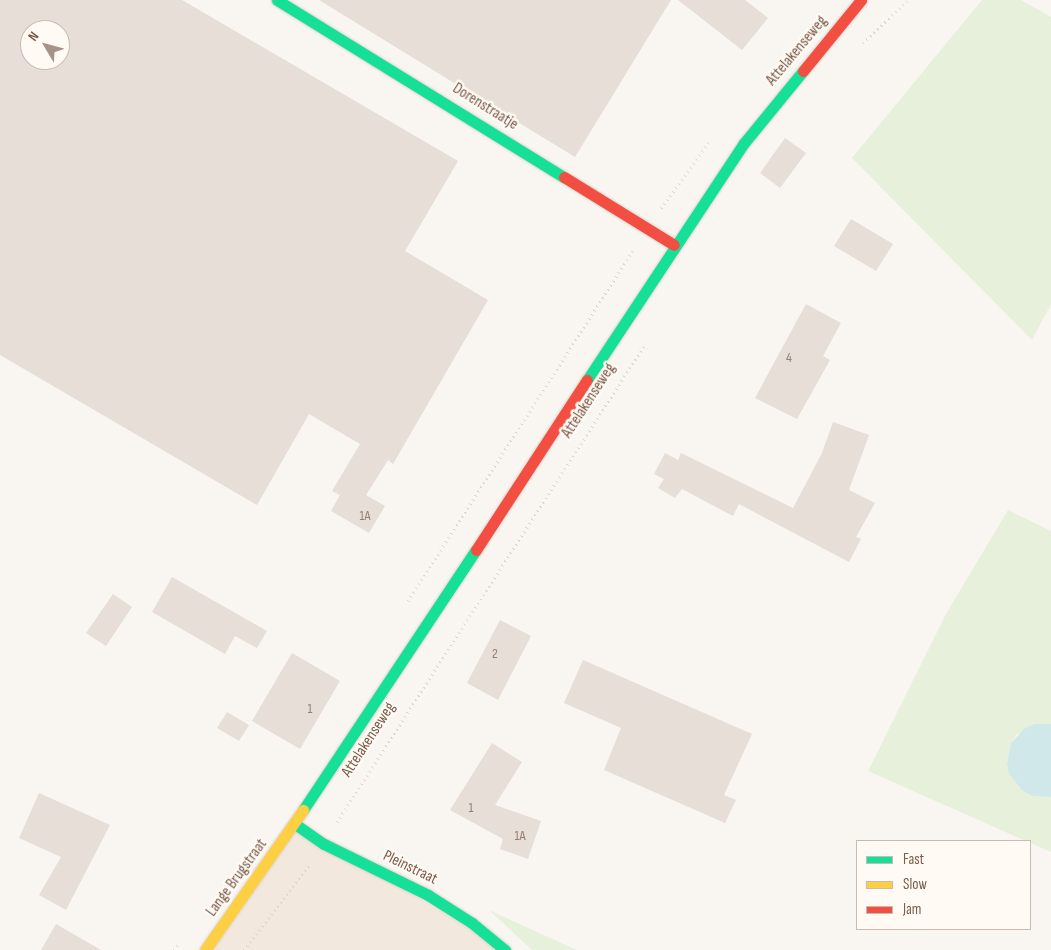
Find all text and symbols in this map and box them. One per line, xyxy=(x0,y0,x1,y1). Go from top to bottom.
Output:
street label: Attelakenseweg xyxy=(762,12,832,90)
north arrow xyxy=(20,20,70,70)
text: N xyxy=(24,28,42,44)
street label: Dorenstraatje xyxy=(449,79,521,135)
house number: 4 xyxy=(786,350,792,366)
street label: Attelakenseweg xyxy=(558,360,620,442)
house number: 1A xyxy=(359,508,371,524)
house number: 2 xyxy=(492,646,498,662)
street label: Attelakenseweg xyxy=(338,699,400,781)
house number: 1 xyxy=(308,701,312,717)
house number: 1 xyxy=(469,800,473,816)
house number: 1A xyxy=(514,828,526,844)
street label: Lange Brugstraat xyxy=(202,835,272,921)
legend xyxy=(856,840,1031,930)
street label: Pleinstraat xyxy=(380,847,440,889)
text: Fast xyxy=(903,850,924,869)
text: Slow xyxy=(903,875,927,894)
text: Jam xyxy=(903,900,921,919)

